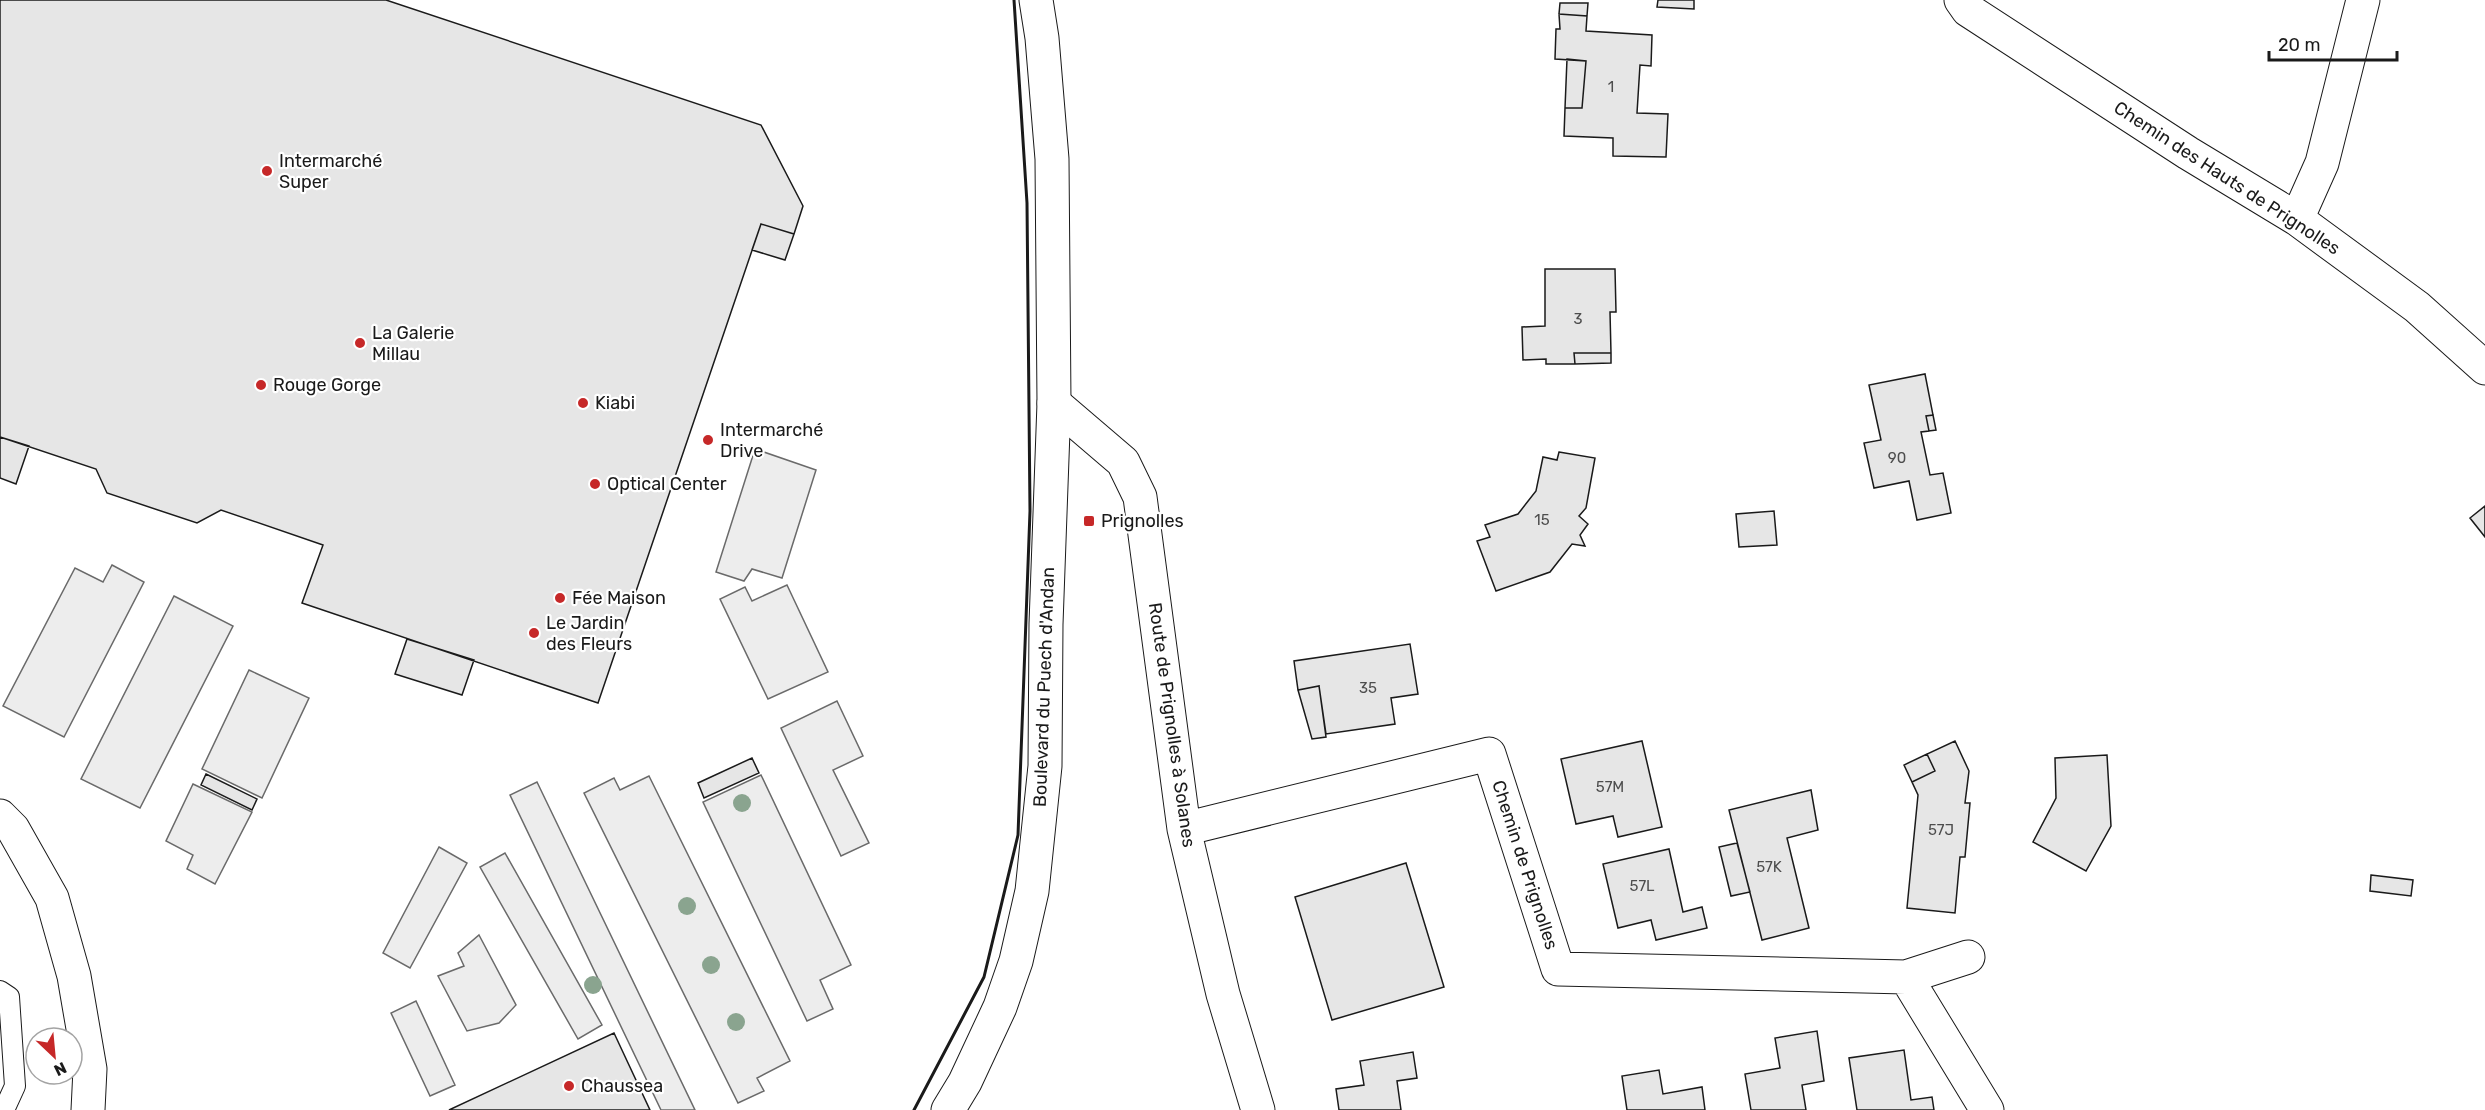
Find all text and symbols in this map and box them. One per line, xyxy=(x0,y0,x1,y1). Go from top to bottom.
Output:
scale bar xyxy=(2269,24,2396,62)
text: 20 m xyxy=(2278,34,2320,56)
house number: 1 xyxy=(1608,78,1614,96)
street label: Chemin des Hauts de Prignolles xyxy=(2110,97,2344,259)
place label: Intermarché Super xyxy=(279,150,382,193)
marker: Intermarché Super xyxy=(260,164,274,178)
house number: 3 xyxy=(1573,310,1583,328)
place label: La Galerie Millau xyxy=(372,322,454,365)
marker: La Galerie Millau xyxy=(353,336,367,350)
place label: Rouge Gorge xyxy=(273,374,381,396)
marker: Rouge Gorge xyxy=(254,378,268,392)
place label: Kiabi xyxy=(595,392,635,414)
marker: Kiabi xyxy=(576,396,590,410)
place label: Intermarché Drive xyxy=(720,419,823,462)
marker: Intermarché Drive xyxy=(701,433,715,447)
house number: 90 xyxy=(1888,449,1906,467)
place label: Optical Center xyxy=(607,473,727,495)
marker: Optical Center xyxy=(588,477,602,491)
place label: Prignolles xyxy=(1101,510,1184,532)
house number: 15 xyxy=(1534,511,1550,529)
marker: Prignolles xyxy=(1082,514,1096,528)
street label: Boulevard du Puech d'Andan xyxy=(1029,567,1059,807)
place label: Fée Maison xyxy=(572,587,666,609)
marker: Fée Maison xyxy=(553,591,567,605)
street label: Route de Prignolles à Solanes xyxy=(1144,601,1200,849)
place label: Le Jardin des Fleurs xyxy=(546,612,632,655)
marker: Le Jardin des Fleurs xyxy=(527,626,541,640)
house number: 35 xyxy=(1359,679,1377,697)
street label: Chemin de Prignolles xyxy=(1487,778,1563,952)
house number: 57M xyxy=(1596,778,1624,796)
house number: 57J xyxy=(1928,821,1954,839)
house number: 57K xyxy=(1756,858,1782,876)
house number: 57L xyxy=(1629,877,1655,895)
north arrow xyxy=(24,1026,84,1086)
text: N xyxy=(51,1058,70,1080)
place label: Chaussea xyxy=(581,1075,663,1097)
marker: Chaussea xyxy=(562,1079,576,1093)

